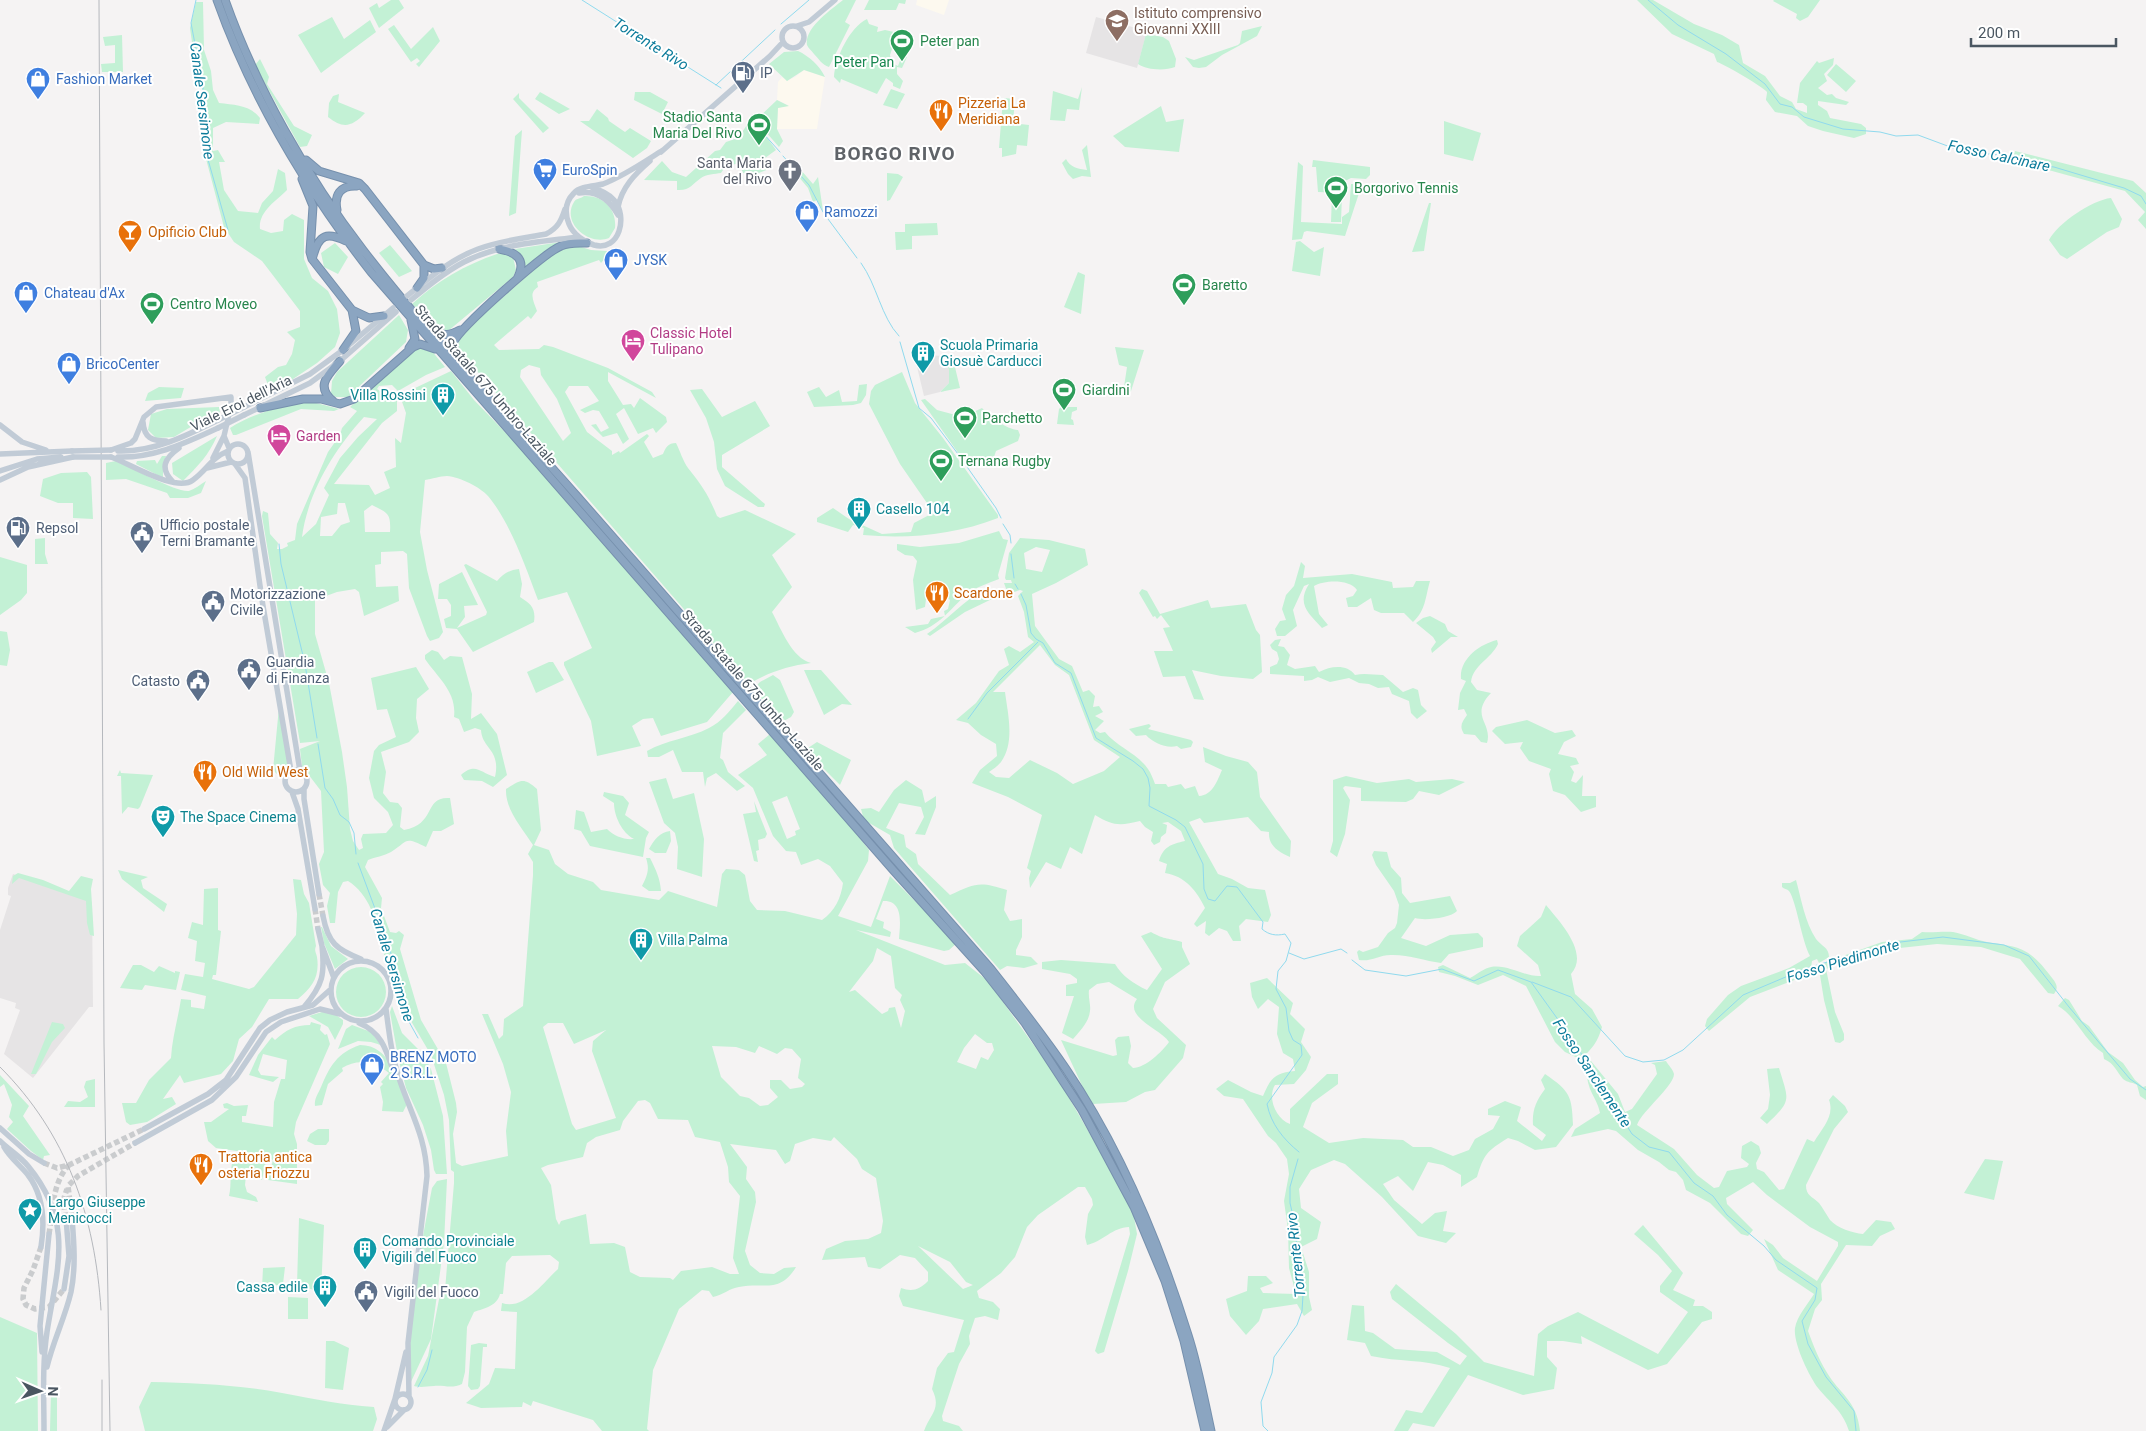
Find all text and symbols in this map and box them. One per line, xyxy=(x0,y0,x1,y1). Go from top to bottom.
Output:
place label: Istituto comprensivo Giovanni XXIII xyxy=(1134,5,1262,37)
school or university icon: Istituto comprensivo Giovanni XXIII xyxy=(1104,8,1130,42)
water label: Torrente Rivo xyxy=(610,14,692,74)
scale bar xyxy=(1971,15,2116,47)
text: 200 m xyxy=(1978,24,2020,42)
sports icon: Peter pan xyxy=(889,28,915,62)
place label: Peter pan xyxy=(920,33,980,49)
water label: Canale Sersimone xyxy=(186,42,218,161)
park label: Peter Pan xyxy=(834,54,894,70)
fuel station icon: IP xyxy=(730,60,756,94)
place label: IP xyxy=(760,65,773,81)
shop icon: Fashion Market xyxy=(25,66,51,100)
place label: Fashion Market xyxy=(56,71,153,87)
place label: Pizzeria La Meridiana xyxy=(958,95,1026,127)
restaurant icon: Pizzeria La Meridiana xyxy=(928,98,954,132)
place label: Stadio Santa Maria Del Rivo xyxy=(653,109,742,141)
sports icon: Stadio Santa Maria Del Rivo xyxy=(746,112,772,146)
water label: Fosso Calcinare xyxy=(1946,136,2052,176)
district label: BORGO RIVO xyxy=(834,142,956,165)
place label: Santa Maria del Rivo xyxy=(697,155,772,187)
supermarket icon: EuroSpin xyxy=(532,157,558,191)
church icon: Santa Maria del Rivo xyxy=(777,158,803,192)
place label: EuroSpin xyxy=(562,162,617,178)
sports icon: Borgorivo Tennis xyxy=(1323,175,1349,209)
place label: Borgorivo Tennis xyxy=(1354,180,1458,196)
shop icon: Ramozzi xyxy=(794,199,820,233)
place label: Ramozzi xyxy=(824,204,878,220)
bar icon: Opificio Club xyxy=(117,219,143,253)
place label: Opificio Club xyxy=(148,224,227,240)
shop icon: JYSK xyxy=(603,247,629,281)
place label: JYSK xyxy=(634,252,667,268)
sports icon: Baretto xyxy=(1171,272,1197,306)
place label: Baretto xyxy=(1202,277,1247,293)
shop icon: Chateau d'Ax xyxy=(13,280,39,314)
place label: Chateau d'Ax xyxy=(44,285,125,301)
sports icon: Centro Moveo xyxy=(139,291,165,325)
place label: Centro Moveo xyxy=(170,296,257,312)
street label: Strada Statale 675 Umbro-Laziale xyxy=(412,301,560,469)
place label: Classic Hotel Tulipano xyxy=(650,325,732,357)
hotel icon: Classic Hotel Tulipano xyxy=(620,328,646,362)
place label: Scuola Primaria Giosuè Carducci xyxy=(940,337,1042,369)
building icon: Scuola Primaria Giosuè Carducci xyxy=(910,340,936,374)
shop icon: BricoCenter xyxy=(56,351,82,385)
place label: BricoCenter xyxy=(86,356,159,372)
street label: Viale Eroi dell'Aria xyxy=(188,372,294,434)
sports icon: Giardini xyxy=(1051,377,1077,411)
building icon: Villa Rossini xyxy=(430,382,456,416)
place label: Giardini xyxy=(1082,382,1130,398)
place label: Villa Rossini xyxy=(350,387,426,403)
sports icon: Parchetto xyxy=(952,405,978,439)
place label: Parchetto xyxy=(982,410,1042,426)
hotel icon: Garden xyxy=(266,423,292,457)
place label: Garden xyxy=(296,428,341,444)
sports icon: Ternana Rugby xyxy=(928,448,954,482)
place label: Ternana Rugby xyxy=(958,453,1051,469)
building icon: Casello 104 xyxy=(846,496,872,530)
place label: Casello 104 xyxy=(876,501,949,517)
fuel station icon: Repsol xyxy=(5,515,31,549)
place label: Ufficio postale Terni Bramante xyxy=(160,517,255,549)
place label: Repsol xyxy=(36,520,79,536)
public building icon: Ufficio postale Terni Bramante xyxy=(129,520,155,554)
restaurant icon: Scardone xyxy=(924,580,950,614)
place label: Scardone xyxy=(954,585,1013,601)
place label: Motorizzazione Civile xyxy=(230,586,326,618)
public building icon: Motorizzazione Civile xyxy=(200,589,226,623)
street label: Strada Statale 675 Umbro-Laziale xyxy=(679,606,827,774)
place label: Guardia di Finanza xyxy=(266,654,330,686)
public building icon: Guardia di Finanza xyxy=(236,657,262,691)
public building icon: Catasto xyxy=(185,668,211,702)
place label: Catasto xyxy=(131,673,180,689)
restaurant icon: Old Wild West xyxy=(192,759,218,793)
place label: Old Wild West xyxy=(222,764,309,780)
theatre icon: The Space Cinema xyxy=(150,804,176,838)
place label: The Space Cinema xyxy=(180,809,297,825)
water label: Canale Sersimone xyxy=(366,906,418,1024)
building icon: Villa Palma xyxy=(628,927,654,961)
place label: Villa Palma xyxy=(658,932,728,948)
water label: Fosso Piedimonte xyxy=(1784,935,1902,987)
water label: Fosso Sanclemente xyxy=(1549,1015,1635,1131)
place label: BRENZ MOTO 2 S.R.L. xyxy=(390,1049,477,1081)
shop icon: BRENZ MOTO 2 S.R.L. xyxy=(359,1052,385,1086)
place label: Trattoria antica osteria Friozzu xyxy=(218,1149,312,1181)
restaurant icon: Trattoria antica osteria Friozzu xyxy=(188,1152,214,1186)
place label: Largo Giuseppe Menicocci xyxy=(48,1194,146,1226)
place icon: Largo Giuseppe Menicocci xyxy=(17,1197,43,1231)
water label: Torrente Rivo xyxy=(1283,1211,1309,1299)
place label: Comando Provinciale Vigili del Fuoco xyxy=(382,1233,515,1265)
building icon: Comando Provinciale Vigili del Fuoco xyxy=(352,1236,378,1270)
building icon: Cassa edile xyxy=(312,1274,338,1308)
place label: Cassa edile xyxy=(236,1279,308,1295)
public building icon: Vigili del Fuoco xyxy=(353,1279,379,1313)
place label: Vigili del Fuoco xyxy=(384,1284,479,1300)
north arrow xyxy=(15,1366,65,1416)
text: N xyxy=(45,1386,61,1397)

